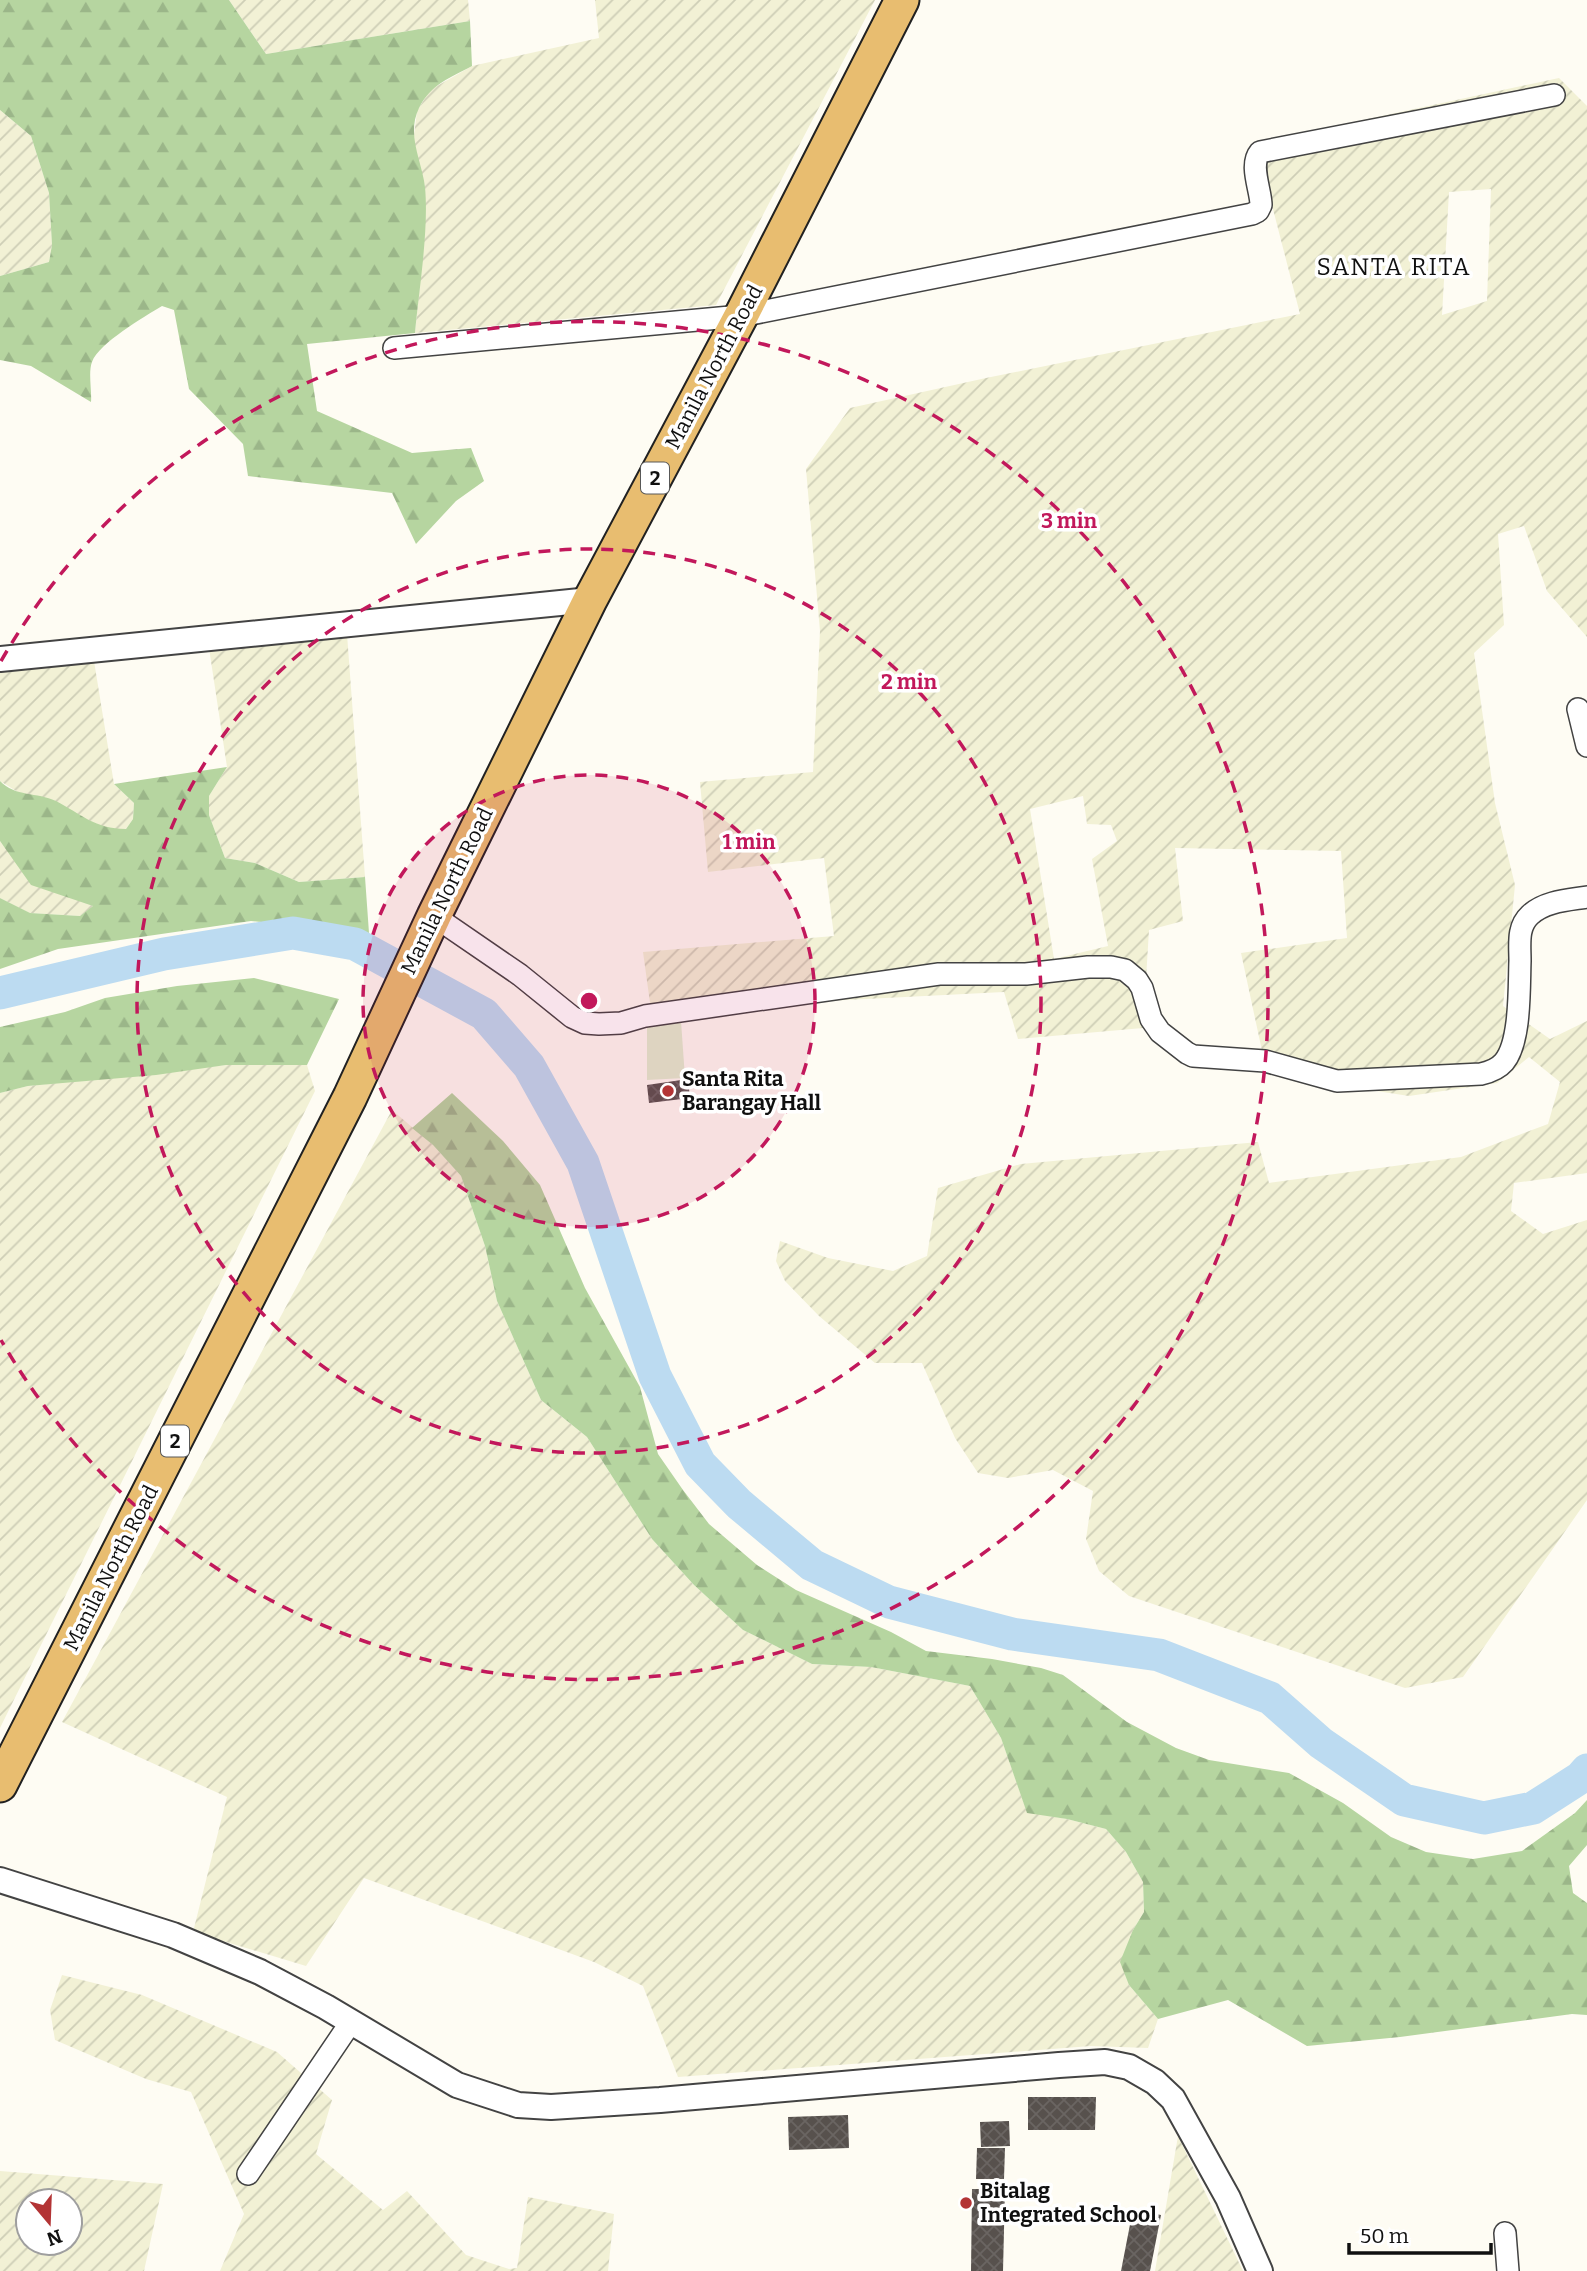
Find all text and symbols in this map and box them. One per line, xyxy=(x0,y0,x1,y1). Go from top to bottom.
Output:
district label: SANTA RITA xyxy=(1316,253,1472,281)
street label: Manila North Road xyxy=(660,280,768,454)
road number: 2 xyxy=(641,463,669,494)
text: 3 min xyxy=(1041,508,1098,534)
text: 2 min xyxy=(881,669,937,695)
street label: Manila North Road xyxy=(395,803,499,979)
text: 1 min xyxy=(722,829,776,855)
centre of rings xyxy=(577,989,601,1013)
place label: Santa Rita Barangay Hall xyxy=(682,1066,822,1116)
marker: Santa Rita Barangay Hall xyxy=(660,1083,676,1099)
road number: 2 xyxy=(161,1426,189,1456)
street label: Manila North Road xyxy=(58,1481,164,1655)
place label: Bitalag Integrated School xyxy=(980,2178,1157,2228)
north arrow xyxy=(14,2187,84,2257)
marker: Bitalag Integrated School xyxy=(958,2195,974,2211)
scale bar xyxy=(1349,2212,1491,2256)
text: 50 m xyxy=(1360,2223,1409,2249)
text: N xyxy=(43,2224,65,2251)

